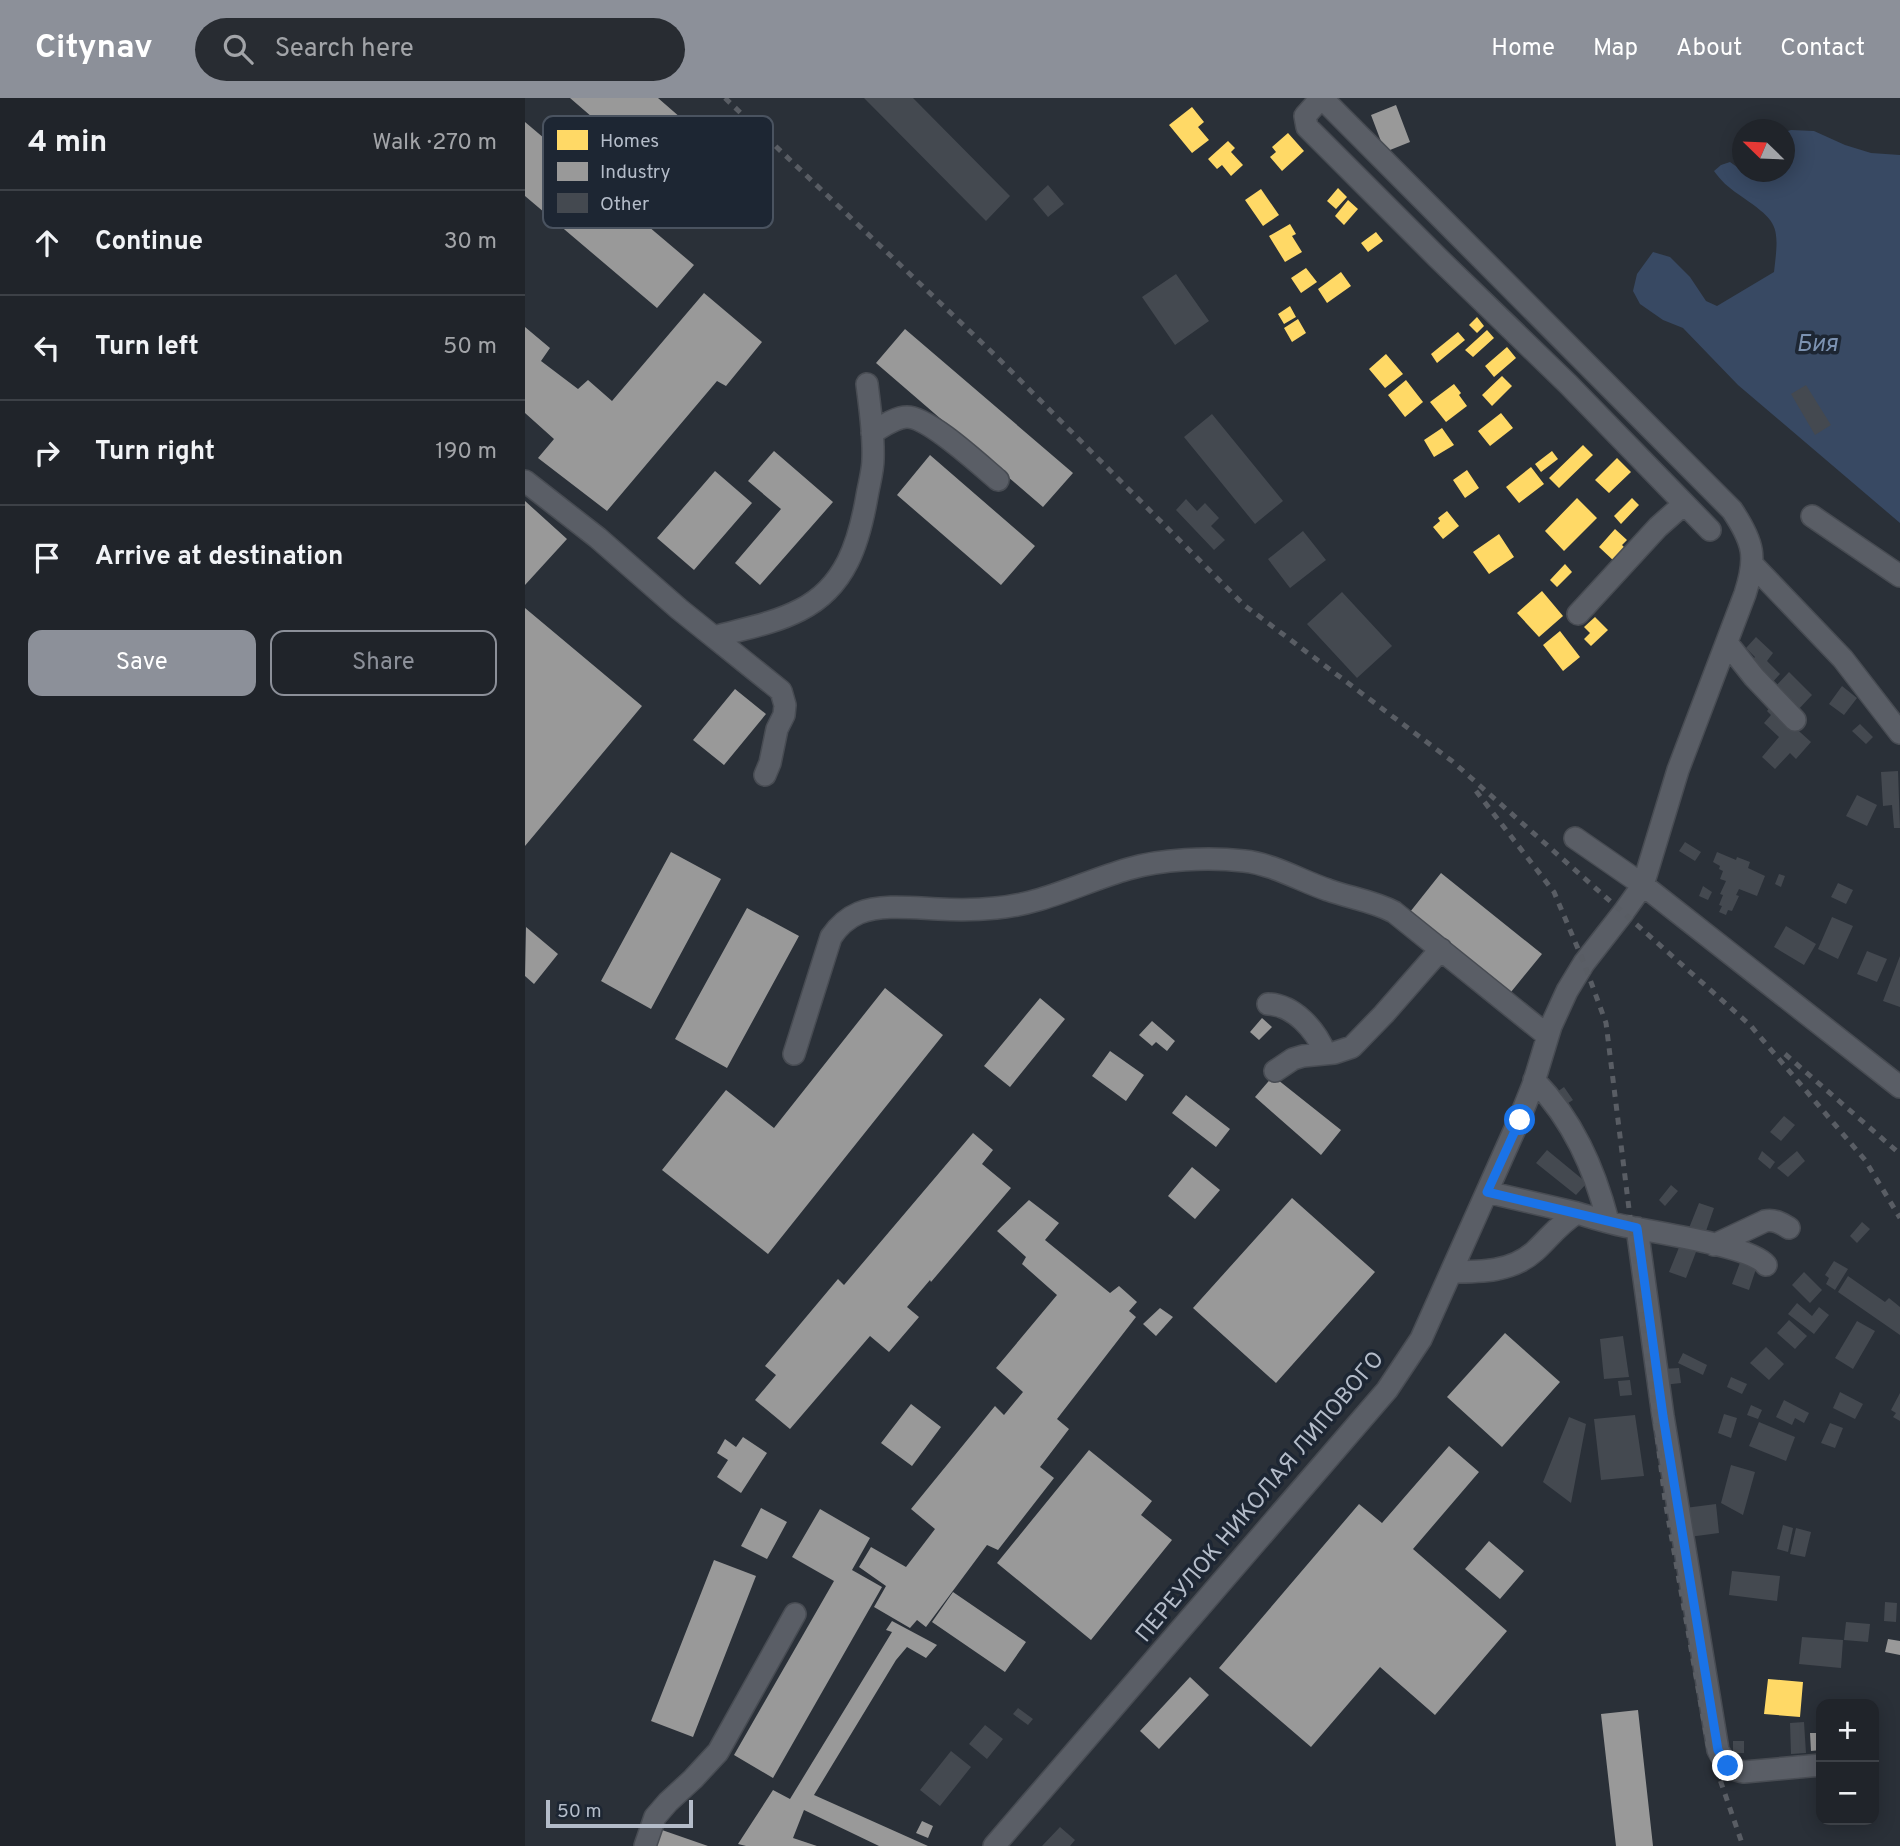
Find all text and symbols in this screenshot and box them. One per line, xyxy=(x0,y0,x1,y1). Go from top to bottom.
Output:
search box xyxy=(195,18,685,81)
text: Citynav xyxy=(35,28,153,70)
icon: search xyxy=(219,30,257,68)
text: Search here xyxy=(275,33,414,66)
text: Home xyxy=(1491,34,1555,64)
text: Map xyxy=(1593,34,1638,64)
text: About xyxy=(1676,34,1742,64)
text: Contact xyxy=(1780,34,1865,64)
legend xyxy=(543,116,773,228)
north arrow xyxy=(1732,119,1795,182)
text: 4 min xyxy=(28,125,107,162)
text: Walk · 270 m xyxy=(372,129,497,158)
text: Homes xyxy=(600,130,659,154)
text: Industry xyxy=(600,161,670,185)
text: Other xyxy=(600,193,650,217)
icon: ahead xyxy=(28,224,66,262)
text: Continue xyxy=(95,226,203,259)
text: 30 m xyxy=(444,228,497,257)
icon: left xyxy=(28,329,66,367)
water label: Бия xyxy=(1796,330,1838,360)
text: Turn left xyxy=(95,331,199,364)
text: 50 m xyxy=(443,333,497,362)
icon: right xyxy=(28,434,66,472)
text: Turn right xyxy=(95,436,215,469)
text: 190 m xyxy=(435,438,497,467)
icon: arrive xyxy=(28,539,66,577)
text: Arrive at destination xyxy=(95,541,343,574)
button: Save xyxy=(28,630,256,696)
button: Share xyxy=(270,630,497,696)
route start xyxy=(1504,1104,1535,1135)
street label: ПЕРЕУЛОК НИКОЛАЯ ЛИПОВОГО xyxy=(1130,1346,1391,1649)
map controls xyxy=(1816,1699,1879,1825)
button: + xyxy=(1816,1699,1879,1762)
route end xyxy=(1712,1750,1743,1781)
button: − xyxy=(1816,1762,1879,1825)
scale bar xyxy=(546,1797,693,1829)
text: 50 m xyxy=(557,1800,602,1824)

